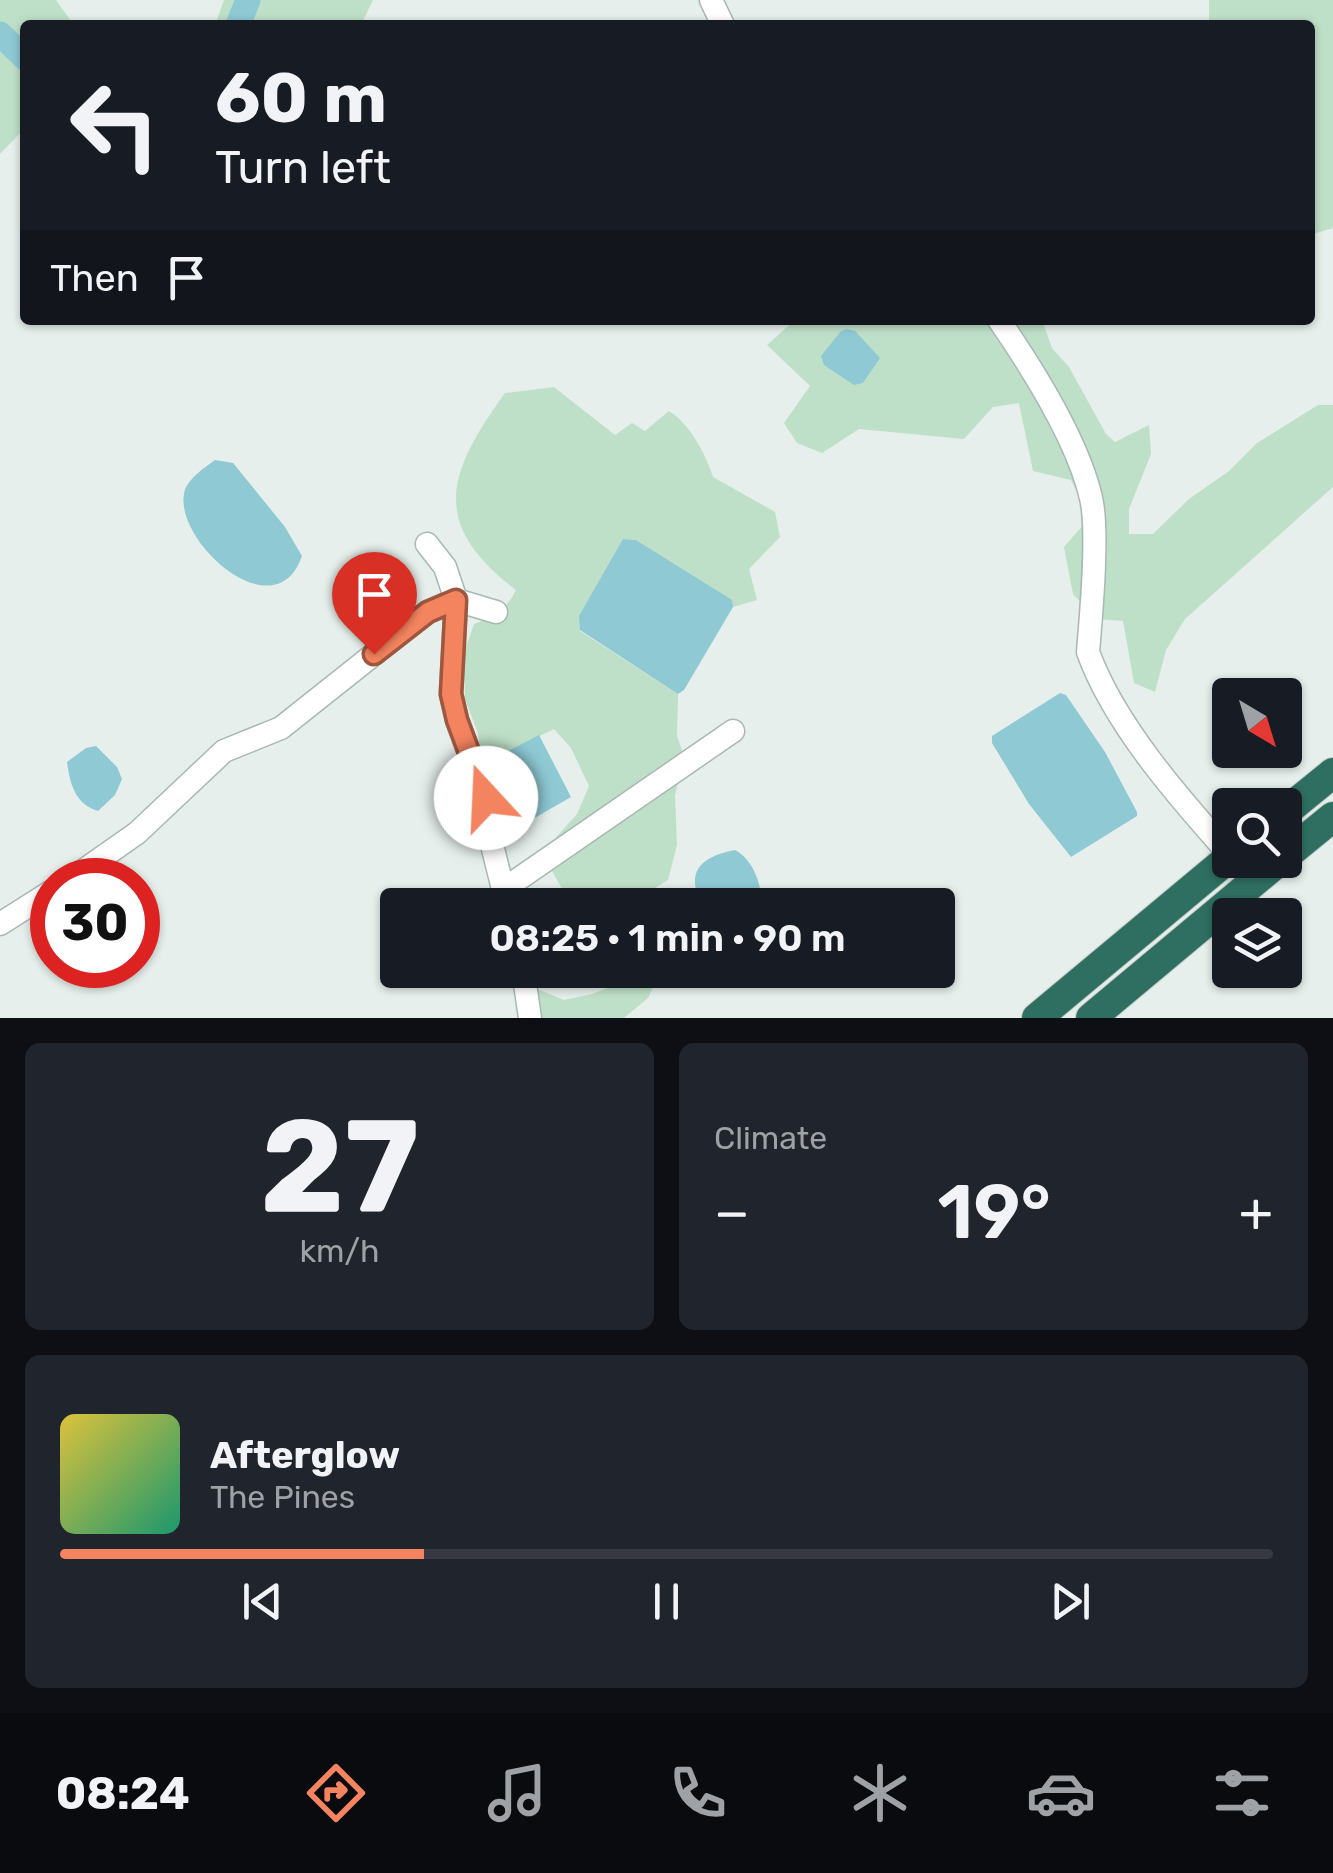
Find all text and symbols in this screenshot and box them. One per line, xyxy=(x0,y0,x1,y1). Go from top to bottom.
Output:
text: 60 m xyxy=(215,57,387,140)
icon: left xyxy=(50,60,180,190)
text: Turn left xyxy=(215,141,391,194)
icon: arrive xyxy=(159,250,214,305)
text: Then xyxy=(50,255,139,301)
pin xyxy=(332,552,417,655)
icon: arrive xyxy=(347,567,402,622)
north arrow xyxy=(1212,678,1302,768)
map controls xyxy=(1212,678,1302,988)
position arrow xyxy=(434,746,538,850)
button: search xyxy=(1212,788,1302,878)
speed limit sign: 30 xyxy=(30,858,160,988)
button: layers xyxy=(1212,898,1302,988)
text: 08:25 · 1 min · 90 m xyxy=(489,915,846,961)
text: 27 xyxy=(260,1089,419,1244)
text: Climate xyxy=(714,1119,827,1157)
text: 19° xyxy=(938,1168,1051,1257)
text: − xyxy=(714,1180,750,1245)
text: + xyxy=(1239,1180,1273,1245)
text: km/h xyxy=(300,1232,379,1270)
text: Afterglow xyxy=(210,1432,400,1478)
text: The Pines xyxy=(210,1478,355,1516)
icon: previous xyxy=(235,1574,290,1629)
icon: pause xyxy=(639,1574,694,1629)
icon: next xyxy=(1043,1574,1098,1629)
icon: directions xyxy=(301,1758,371,1828)
icon: music xyxy=(482,1758,552,1828)
icon: phone xyxy=(663,1758,733,1828)
icon: climate xyxy=(845,1758,915,1828)
icon: car xyxy=(1026,1758,1096,1828)
icon: filters xyxy=(1207,1758,1277,1828)
text: 08:24 xyxy=(56,1767,190,1820)

